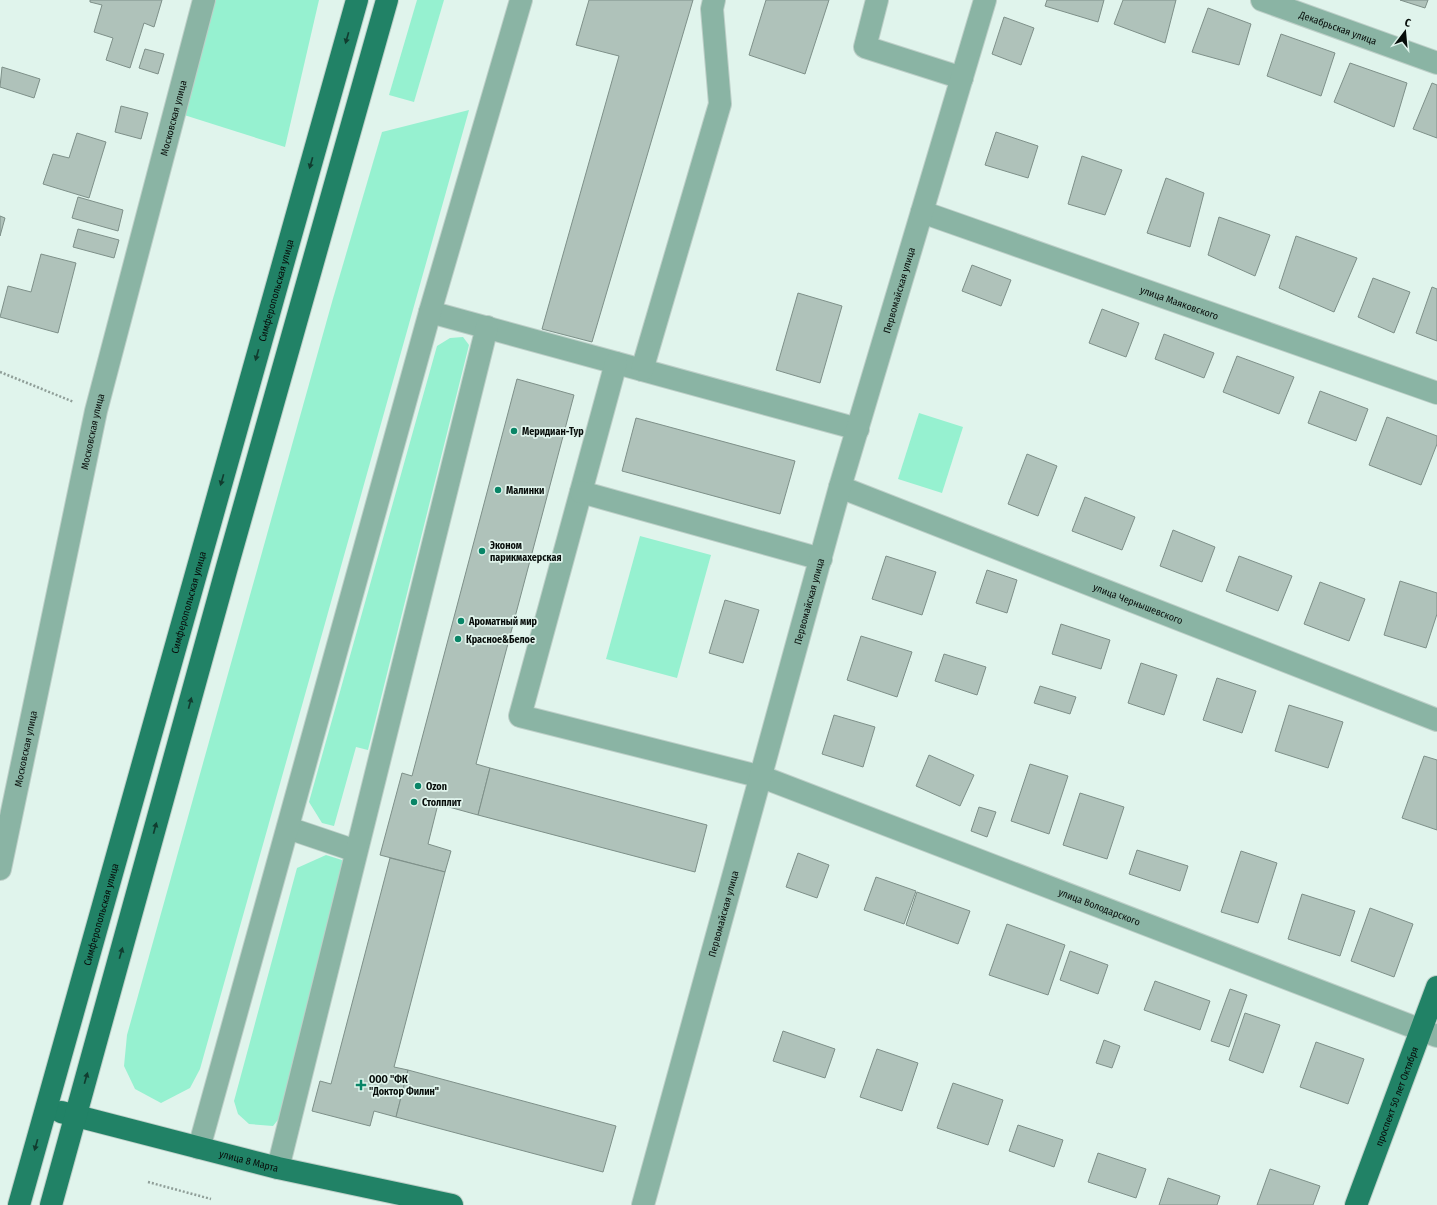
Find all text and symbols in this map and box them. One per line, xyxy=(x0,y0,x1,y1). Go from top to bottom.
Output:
street label: Декабрьская улица xyxy=(1297,9,1378,48)
north arrow xyxy=(1385,12,1425,52)
text: С xyxy=(1403,16,1412,30)
one-way arrow xyxy=(343,31,349,44)
street label: Московская улица xyxy=(158,79,190,157)
one-way arrow xyxy=(308,157,314,169)
street label: Симферопольская улица xyxy=(256,238,297,343)
street label: Первомайская улица xyxy=(881,246,918,335)
street label: улица Маяковского xyxy=(1138,284,1220,323)
one-way arrow xyxy=(254,349,260,361)
street label: Московская улица xyxy=(79,392,107,471)
marker: Меридиан-Тур xyxy=(509,426,519,436)
place label: Меридиан-Тур xyxy=(522,426,584,438)
one-way arrow xyxy=(219,475,225,487)
marker: Малинки xyxy=(493,485,503,495)
place label: Малинки xyxy=(506,485,544,497)
place label: Эконом парикмахерская xyxy=(490,540,561,564)
marker: Эконом парикмахерская xyxy=(477,546,487,556)
street label: Симферопольская улица xyxy=(169,550,209,655)
street label: Первомайская улица xyxy=(792,557,827,646)
street label: улица Чернышевского xyxy=(1091,581,1184,627)
marker: Ароматный мир xyxy=(456,616,466,626)
place label: Ароматный мир xyxy=(468,616,538,628)
marker: Красное&Белое xyxy=(453,634,463,644)
place label: Красное&Белое xyxy=(466,634,535,646)
one-way arrow xyxy=(187,696,193,708)
street label: Московская улица xyxy=(12,709,40,788)
marker: Ozon xyxy=(413,781,423,791)
place label: Ozon xyxy=(426,781,447,793)
marker: Столплит xyxy=(409,797,419,807)
place label: Столплит xyxy=(422,797,462,809)
one-way arrow xyxy=(153,822,159,834)
street label: Симферопольская улица xyxy=(81,862,122,967)
street label: Первомайская улица xyxy=(706,869,741,959)
street label: улица Володарского xyxy=(1057,886,1142,929)
one-way arrow xyxy=(118,947,124,959)
street label: проспект 50 лет Октября xyxy=(1373,1045,1421,1148)
one-way arrow xyxy=(83,1072,89,1084)
place label: ООО "ФК "Доктор Филин" xyxy=(369,1074,439,1098)
marker: ООО "ФК "Доктор Филин" xyxy=(356,1080,366,1090)
one-way arrow xyxy=(33,1139,39,1151)
street label: улица 8 Марта xyxy=(218,1148,279,1175)

